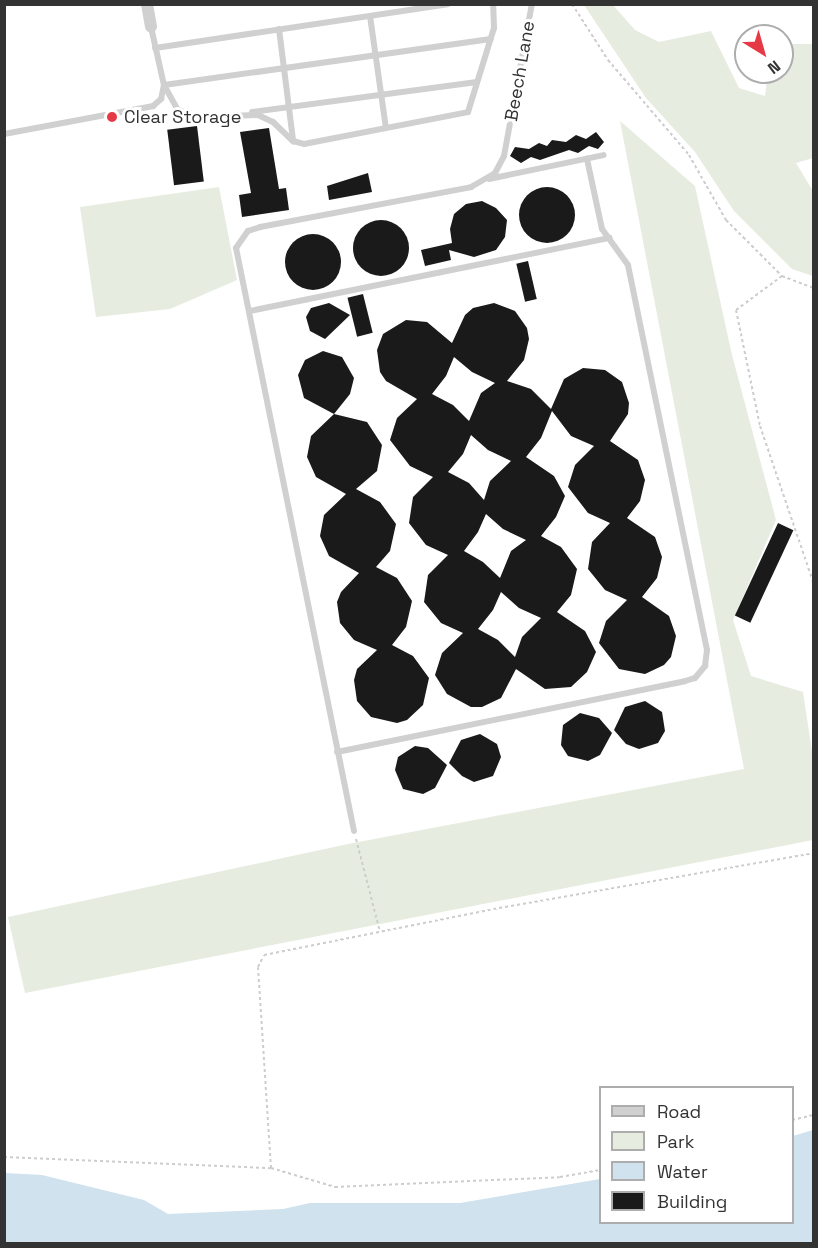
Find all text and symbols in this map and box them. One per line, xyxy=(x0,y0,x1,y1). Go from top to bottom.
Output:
street label: Beech Lane xyxy=(501,19,539,123)
north arrow xyxy=(734,24,794,84)
text: N xyxy=(763,56,785,79)
place label: Clear Storage xyxy=(124,106,241,128)
marker: Clear Storage xyxy=(105,110,119,124)
legend xyxy=(599,1086,794,1224)
text: Road xyxy=(657,1100,701,1123)
text: Park xyxy=(657,1130,694,1153)
text: Water xyxy=(657,1160,708,1183)
text: Building xyxy=(657,1190,727,1213)

